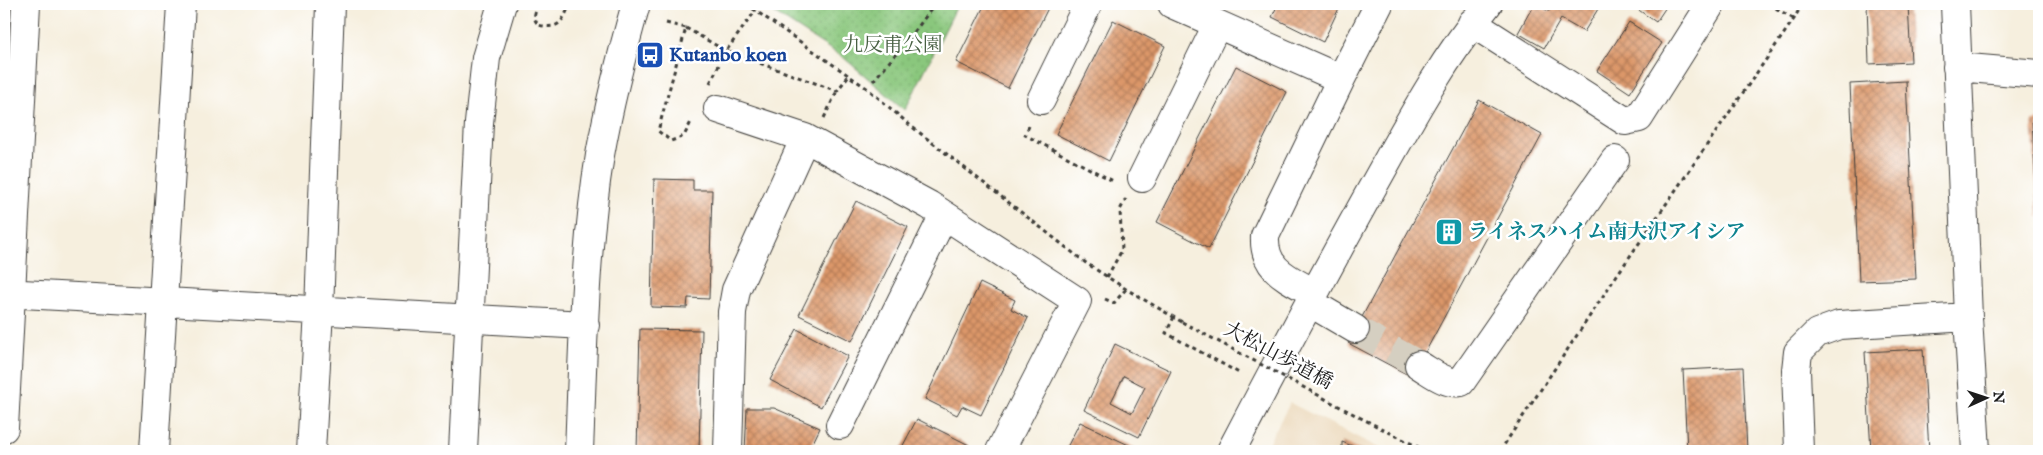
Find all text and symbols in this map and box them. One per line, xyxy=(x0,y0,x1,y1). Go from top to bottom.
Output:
park label: 九反甫公園 xyxy=(843,33,943,58)
bus stop icon: Kutanbo koen xyxy=(635,40,665,70)
place label: Kutanbo koen xyxy=(669,43,787,68)
building icon: ライネスハイム南大沢アイシア xyxy=(1434,217,1464,247)
place label: ライネスハイム南大沢アイシア xyxy=(1468,220,1745,245)
street label: 大松山歩道橋 xyxy=(1219,317,1337,395)
north arrow xyxy=(1960,372,2010,422)
text: N xyxy=(1989,390,2007,404)

